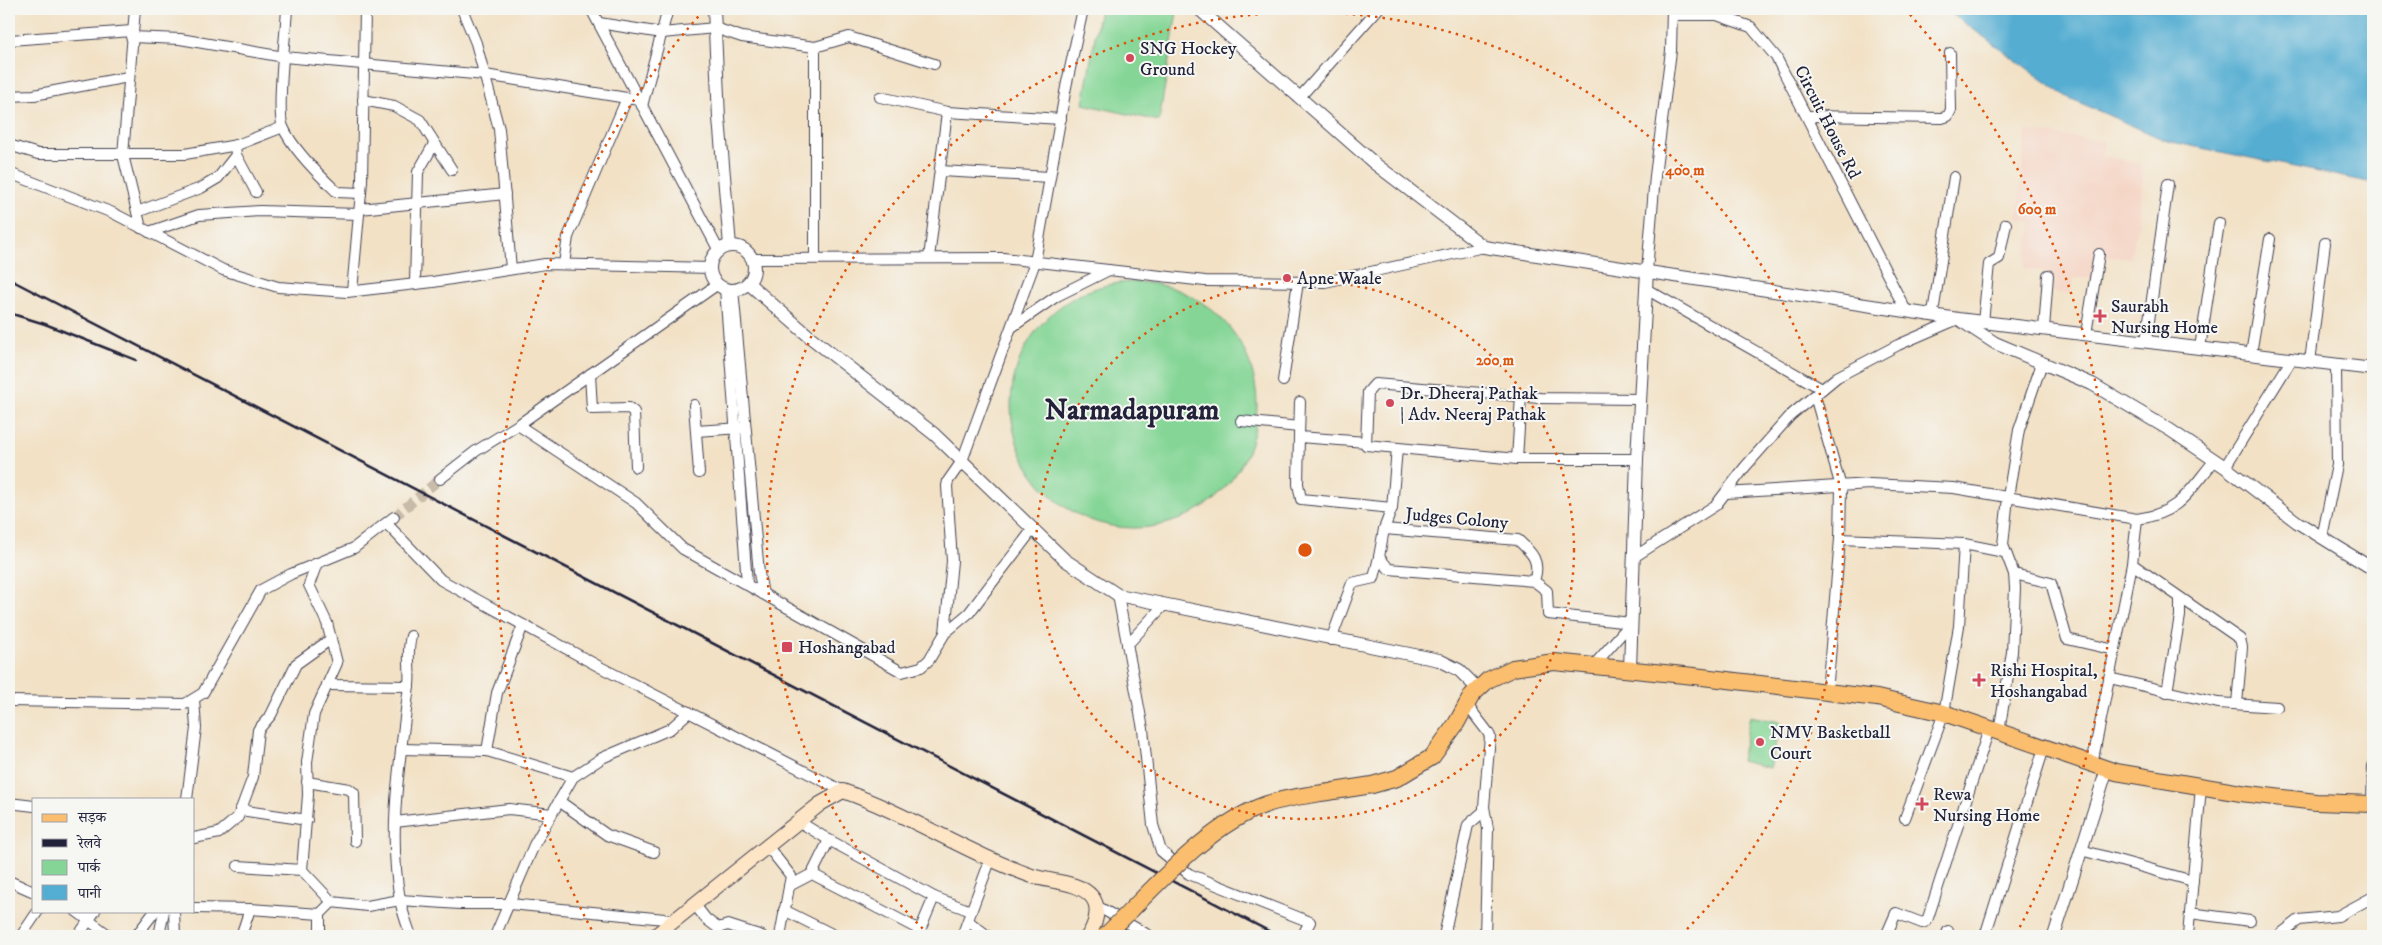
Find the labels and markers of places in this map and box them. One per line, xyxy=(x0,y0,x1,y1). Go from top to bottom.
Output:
place label: SNG Hockey Ground xyxy=(1140,38,1237,81)
marker: SNG Hockey Ground xyxy=(1124,52,1136,64)
place label: Apne Waale xyxy=(1297,268,1382,290)
marker: Apne Waale xyxy=(1281,272,1293,284)
place label: Saurabh Nursing Home xyxy=(2111,296,2218,339)
marker: Saurabh Nursing Home xyxy=(2093,309,2107,323)
place label: Dr. Dheeraj Pathak | Adv. Neeraj Pathak xyxy=(1400,383,1546,426)
marker: Dr. Dheeraj Pathak | Adv. Neeraj Pathak xyxy=(1384,397,1396,409)
centre of rings xyxy=(1296,541,1314,559)
place label: Hoshangabad xyxy=(798,637,896,659)
marker: Hoshangabad xyxy=(780,640,794,654)
place label: Rishi Hospital, Hoshangabad xyxy=(1990,660,2098,703)
marker: Rishi Hospital, Hoshangabad xyxy=(1972,673,1986,687)
place label: NMV Basketball Court xyxy=(1770,722,1891,765)
marker: NMV Basketball Court xyxy=(1754,736,1766,748)
place label: Rewa Nursing Home xyxy=(1933,784,2040,827)
marker: Rewa Nursing Home xyxy=(1915,797,1929,811)

